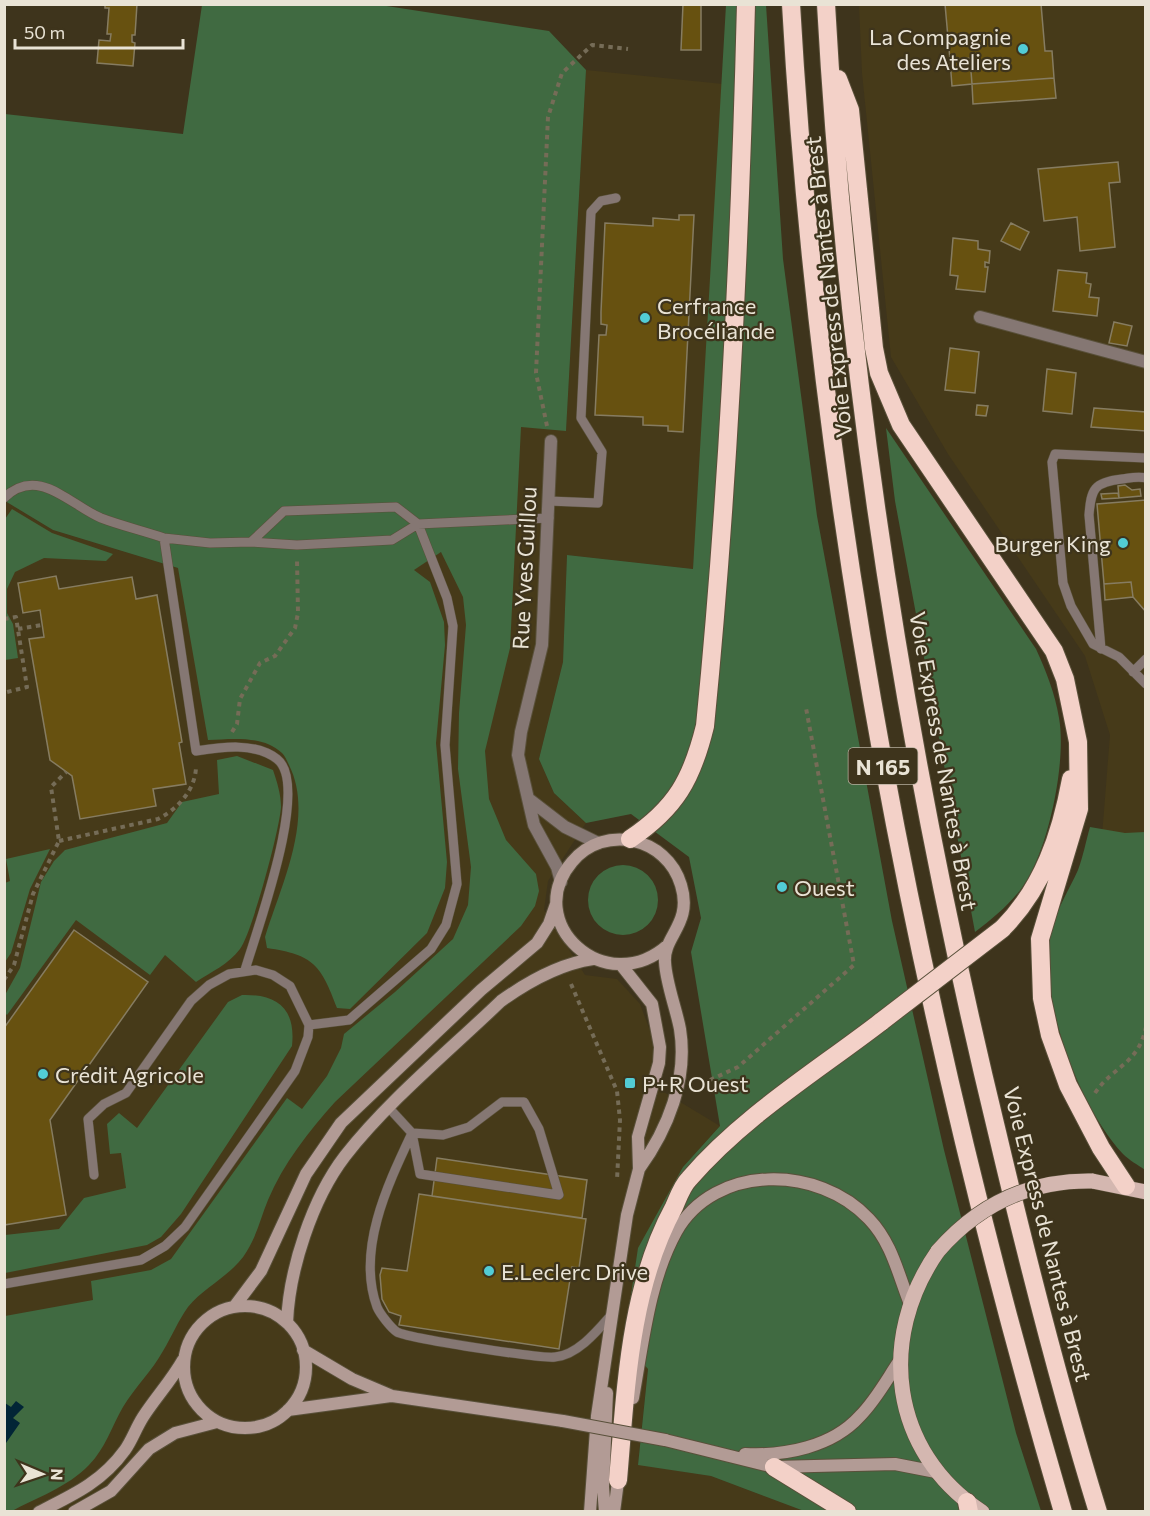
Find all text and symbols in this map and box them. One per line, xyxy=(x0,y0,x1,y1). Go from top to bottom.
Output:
scale bar xyxy=(15,12,183,50)
text: 50 m xyxy=(24,21,65,43)
place label: La Compagnie des Ateliers xyxy=(869,23,1011,75)
marker: La Compagnie des Ateliers xyxy=(1016,42,1030,56)
street label: Voie Express de Nantes à Brest xyxy=(799,135,857,439)
place label: Cerfrance Brocéliande xyxy=(657,292,775,344)
marker: Cerfrance Brocéliande xyxy=(638,311,652,325)
street label: Rue Yves Guillou xyxy=(506,486,542,650)
place label: Burger King xyxy=(994,530,1111,557)
marker: Burger King xyxy=(1116,536,1130,550)
street label: Voie Express de Nantes à Brest xyxy=(904,610,984,912)
road number: N 165 xyxy=(848,748,918,784)
place label: Ouest xyxy=(794,874,855,901)
marker: Ouest xyxy=(775,880,789,894)
place label: Crédit Agricole xyxy=(55,1061,204,1088)
marker: Crédit Agricole xyxy=(36,1067,50,1081)
place label: P+R Ouest xyxy=(642,1070,749,1097)
marker: P+R Ouest xyxy=(623,1076,637,1090)
street label: Voie Express de Nantes à Brest xyxy=(998,1084,1098,1384)
place label: E.Leclerc Drive xyxy=(501,1258,648,1285)
marker: E.Leclerc Drive xyxy=(482,1264,496,1278)
north arrow xyxy=(12,1444,72,1504)
text: N xyxy=(48,1468,67,1481)

